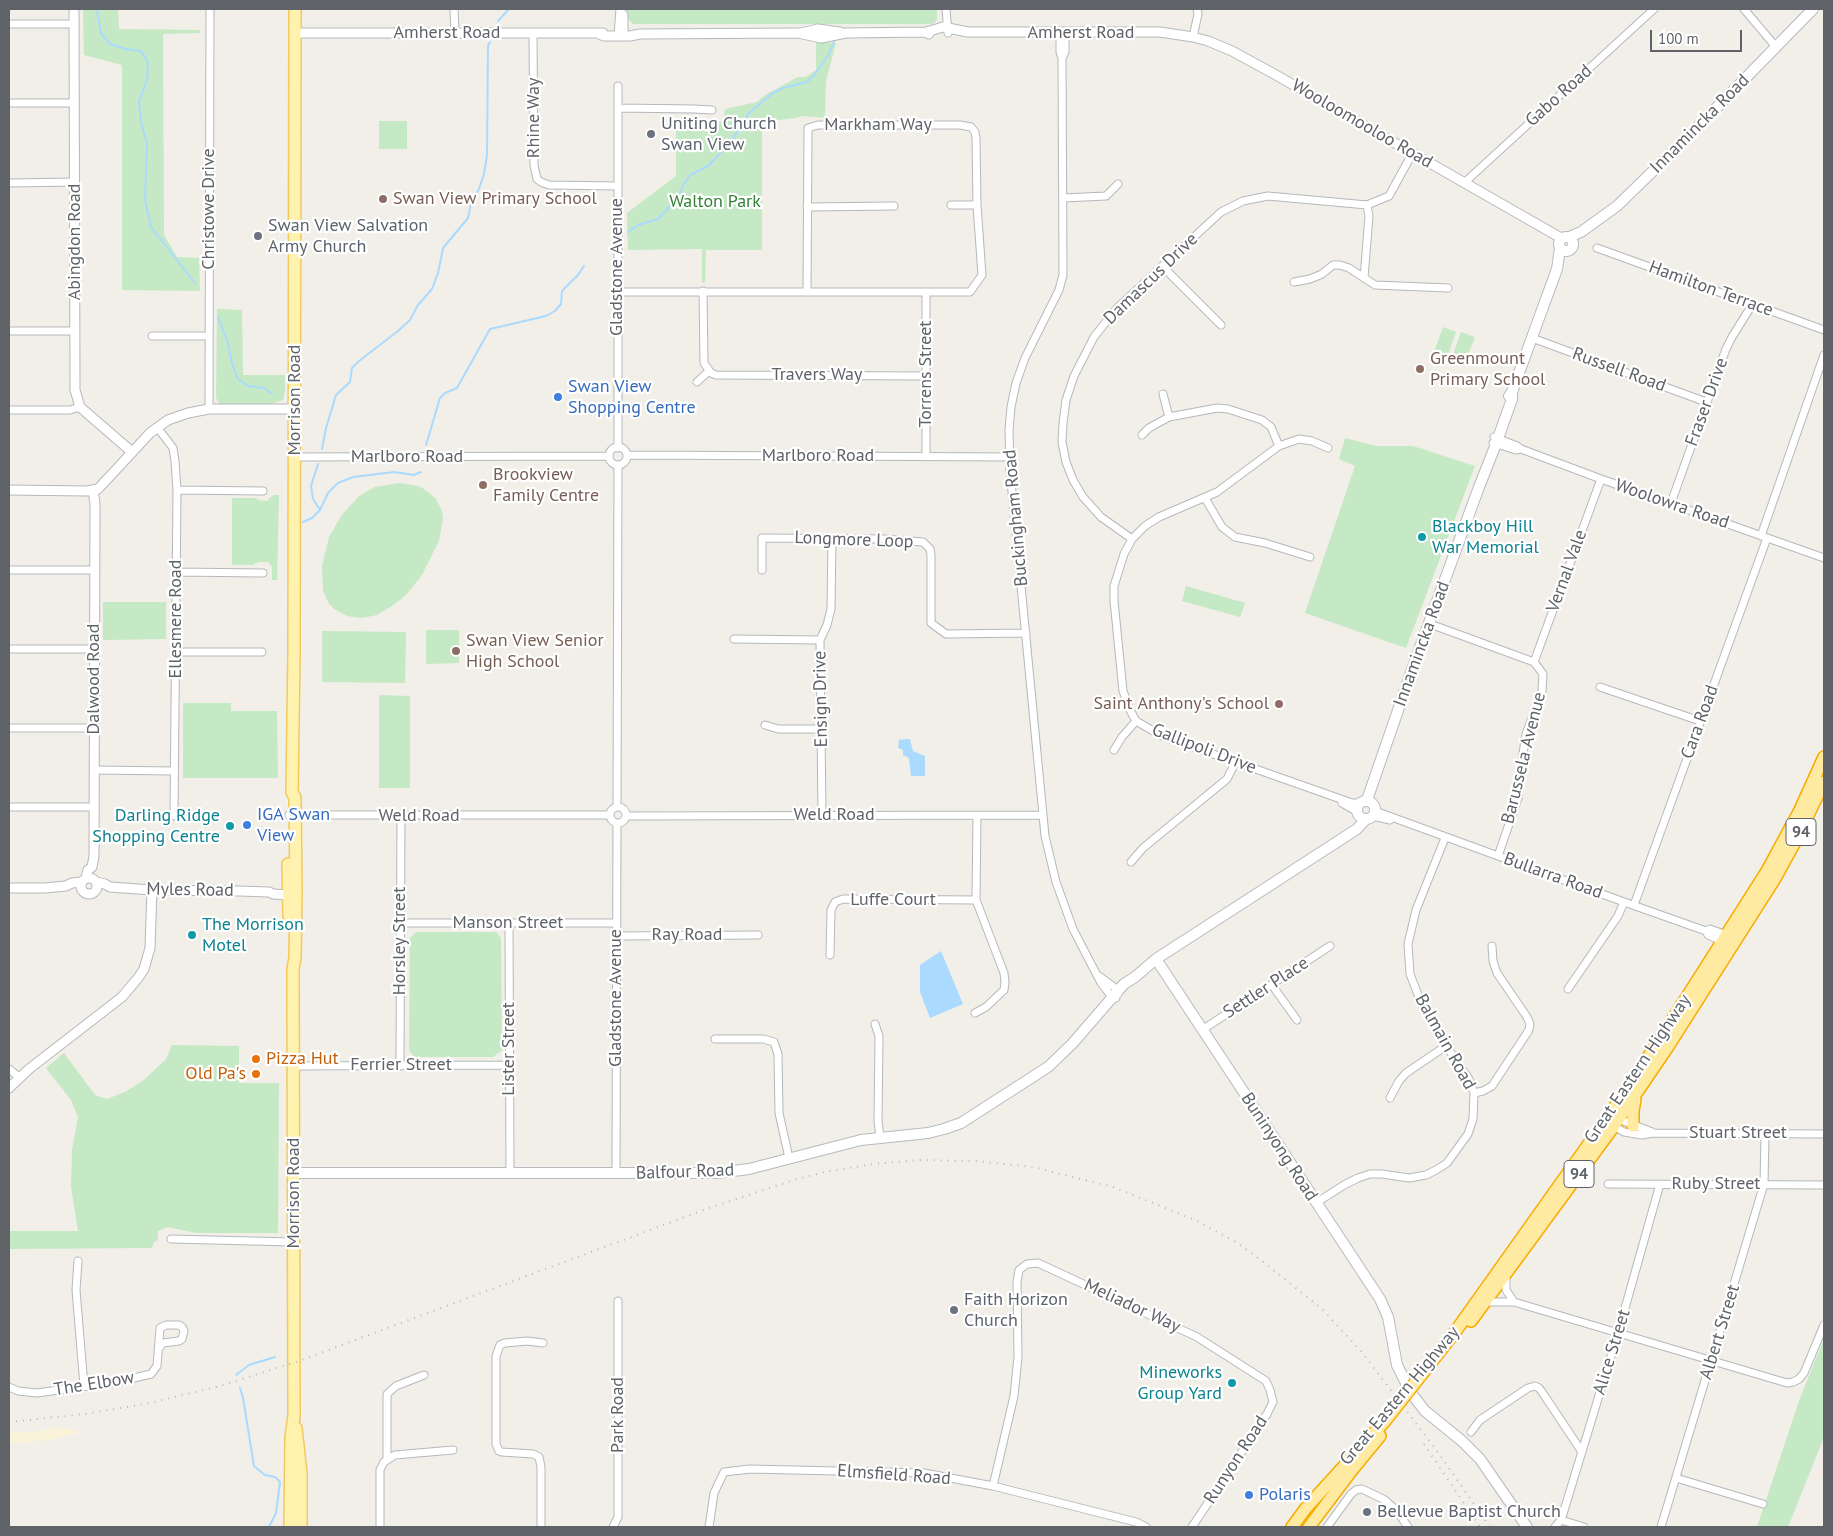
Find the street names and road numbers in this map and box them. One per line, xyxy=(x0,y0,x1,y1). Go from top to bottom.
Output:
street label: Amherst Road xyxy=(394,22,500,44)
street label: Amherst Road xyxy=(1028,22,1134,44)
street label: Gabo Road xyxy=(1521,60,1597,132)
street label: Innamincka Road xyxy=(1646,70,1754,178)
street label: Wooloomooloo Road xyxy=(1288,75,1436,173)
street label: Rhine Way xyxy=(523,78,545,158)
street label: Markham Way xyxy=(824,114,932,136)
street label: Christowe Drive xyxy=(198,148,220,270)
street label: Abingdon Road xyxy=(64,184,86,300)
street label: Gladstone Avenue xyxy=(606,198,628,336)
street label: Damascus Drive xyxy=(1099,229,1203,329)
street label: Hamilton Terrace xyxy=(1646,256,1776,322)
street label: Torrens Street xyxy=(915,321,937,427)
street label: Russell Road xyxy=(1569,343,1669,397)
street label: Morrison Road xyxy=(284,345,306,455)
street label: Fraser Drive xyxy=(1681,355,1733,449)
street label: Travers Way xyxy=(772,364,862,386)
street label: Marlboro Road xyxy=(762,445,874,467)
street label: Marlboro Road xyxy=(351,446,463,468)
street label: Buckingham Road xyxy=(999,449,1033,587)
street label: Woolowra Road xyxy=(1612,474,1732,534)
street label: Longmore Loop xyxy=(794,527,914,553)
street label: Vernal Vale xyxy=(1542,527,1592,615)
street label: Ellesmere Road xyxy=(165,560,187,678)
street label: Innamincka Road xyxy=(1389,578,1455,710)
street label: Dalwood Road xyxy=(83,624,105,734)
street label: Ensign Drive xyxy=(809,651,833,747)
street label: Cara Road xyxy=(1677,682,1723,762)
street label: Barussela Avenue xyxy=(1497,690,1551,826)
street label: Gallipoli Drive xyxy=(1149,719,1259,779)
street label: Weld Road xyxy=(793,804,875,826)
street label: Weld Road xyxy=(378,805,460,827)
road number: 94 xyxy=(1786,819,1816,846)
street label: Bullarra Road xyxy=(1501,848,1605,904)
street label: Myles Road xyxy=(146,878,234,902)
street label: Horsley Street xyxy=(389,887,411,995)
street label: Luffe Court xyxy=(850,889,936,911)
street label: Manson Street xyxy=(453,912,563,934)
street label: Ray Road xyxy=(652,924,722,946)
street label: Gladstone Avenue xyxy=(605,929,627,1067)
street label: Settler Place xyxy=(1219,952,1313,1024)
street label: Balmain Road xyxy=(1410,990,1480,1094)
street label: Great Eastern Highway xyxy=(1580,990,1696,1148)
street label: Lister Street xyxy=(498,1002,520,1096)
street label: Ferrier Street xyxy=(350,1054,452,1076)
street label: Buninyong Road xyxy=(1236,1089,1322,1205)
street label: Stuart Street xyxy=(1689,1122,1787,1144)
street label: Morrison Road xyxy=(283,1138,305,1248)
street label: Balfour Road xyxy=(635,1159,735,1185)
road number: 94 xyxy=(1564,1160,1594,1188)
street label: Ruby Street xyxy=(1672,1173,1760,1195)
street label: Meliador Way xyxy=(1080,1274,1184,1338)
street label: Albert Street xyxy=(1695,1282,1745,1382)
street label: Alice Street xyxy=(1589,1307,1635,1397)
street label: Great Eastern Highway xyxy=(1335,1322,1465,1470)
street label: The Elbow xyxy=(52,1367,136,1401)
street label: Park Road xyxy=(607,1377,629,1453)
street label: Runyon Road xyxy=(1200,1412,1272,1508)
street label: Elmsfield Road xyxy=(836,1460,952,1490)

